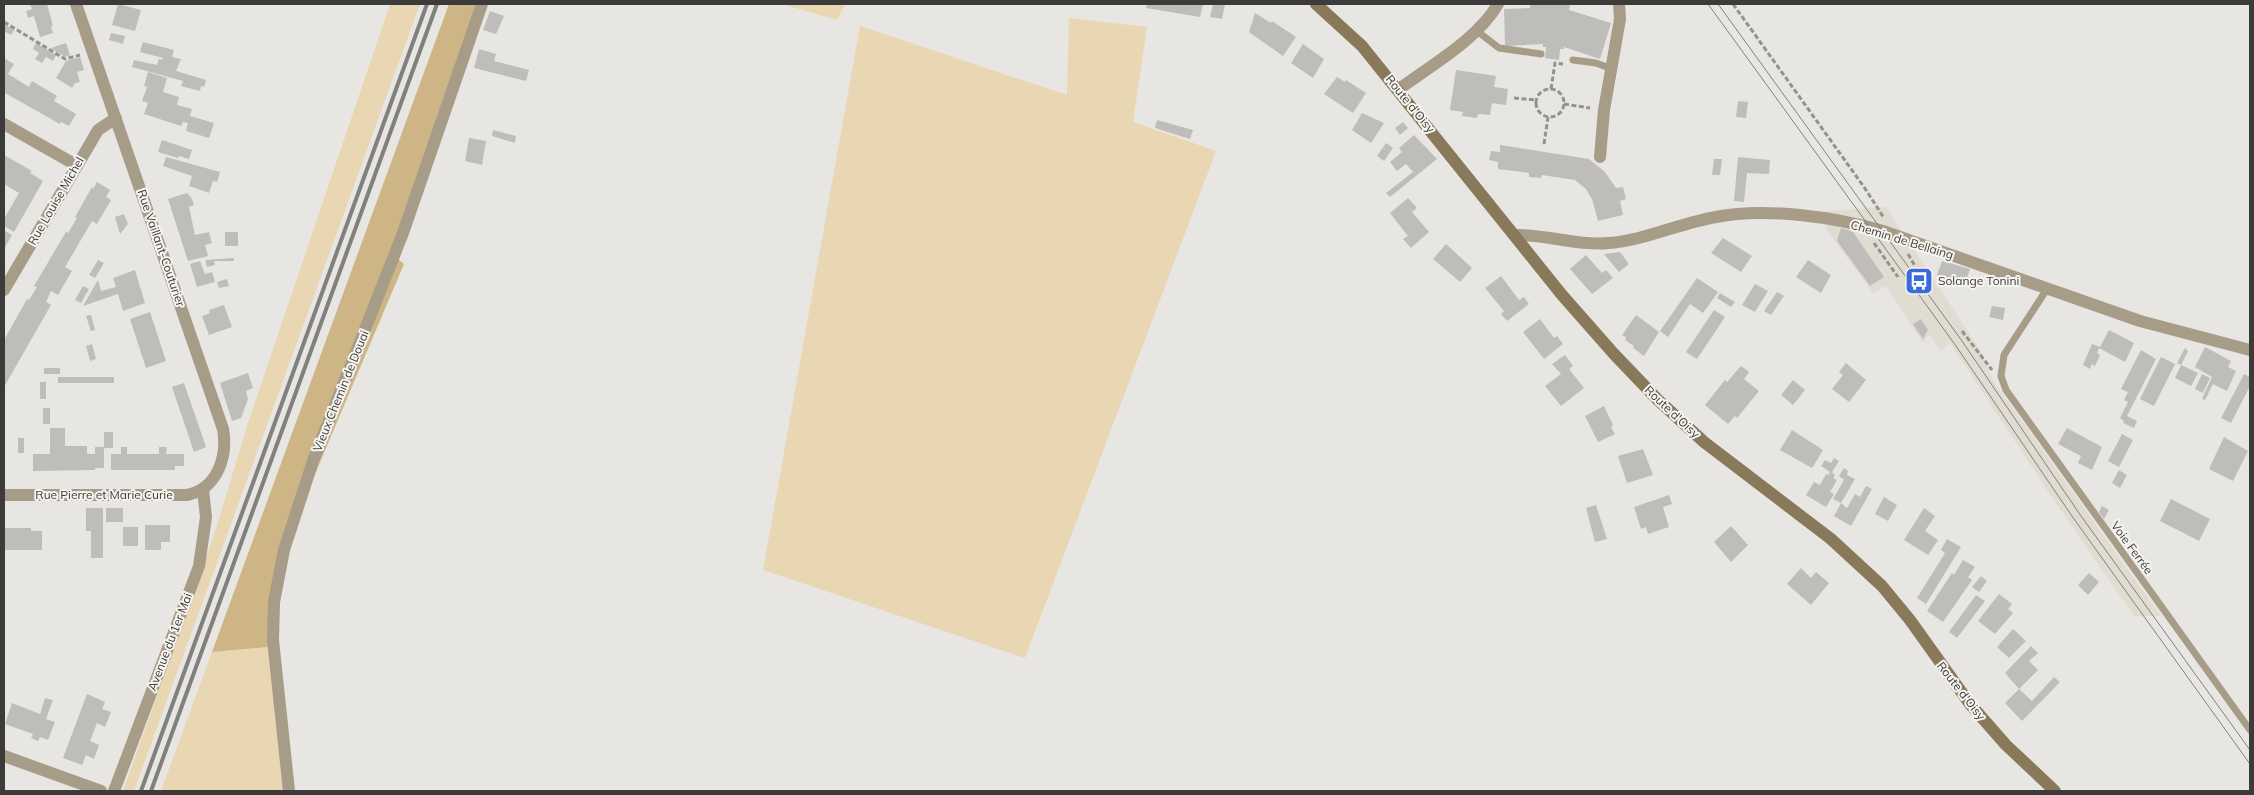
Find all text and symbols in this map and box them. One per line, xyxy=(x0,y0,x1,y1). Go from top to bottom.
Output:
street label: Route d'Oisy xyxy=(1383,72,1439,136)
street label: Rue Louise Michel xyxy=(24,154,87,247)
street label: Rue Vaillant-Couturier xyxy=(134,187,189,309)
street label: Chemin de Bellaing xyxy=(1849,217,1955,262)
bus stop icon: Solange Tonini xyxy=(1904,266,1934,296)
place label: Solange Tonini xyxy=(1938,273,2019,288)
street label: Vieux Chemin de Douai xyxy=(309,328,372,454)
street label: Route d'Oisy xyxy=(1642,382,1703,441)
street label: Rue Pierre et Marie Curie xyxy=(35,487,173,502)
street label: Voie Ferrée xyxy=(2108,518,2157,577)
street label: Avenue du 1er Mai xyxy=(144,591,195,693)
street label: Route d'Oisy xyxy=(1934,659,1989,723)

